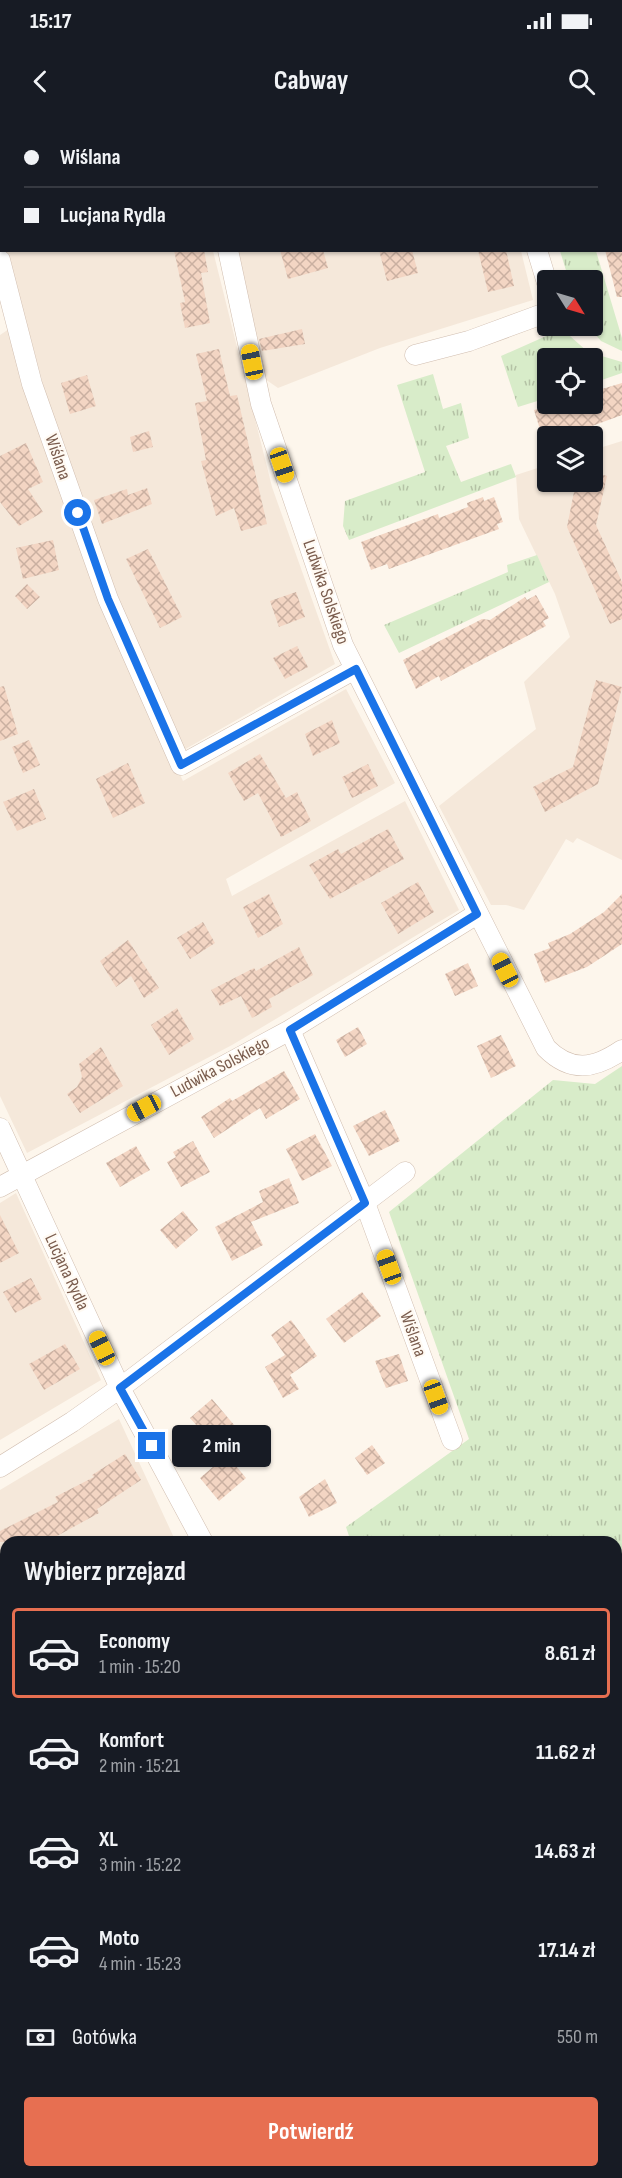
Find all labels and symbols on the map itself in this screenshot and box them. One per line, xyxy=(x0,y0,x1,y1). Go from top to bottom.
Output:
north arrow xyxy=(537,270,603,336)
car xyxy=(239,343,265,381)
street label: Wiślana xyxy=(41,432,76,482)
car xyxy=(268,445,296,485)
route start xyxy=(64,499,91,526)
street label: Ludwika Solskiego xyxy=(298,537,354,647)
car xyxy=(489,950,521,990)
street label: Ludwika Solskiego xyxy=(167,1032,273,1102)
car xyxy=(124,1092,164,1124)
street label: Lucjana Rydla xyxy=(40,1231,94,1313)
car xyxy=(374,1247,404,1287)
street label: Wiślana xyxy=(395,1309,431,1359)
car xyxy=(86,1328,118,1368)
car xyxy=(421,1377,451,1417)
callout: 2 min xyxy=(173,1425,272,1467)
route end xyxy=(138,1432,165,1459)

